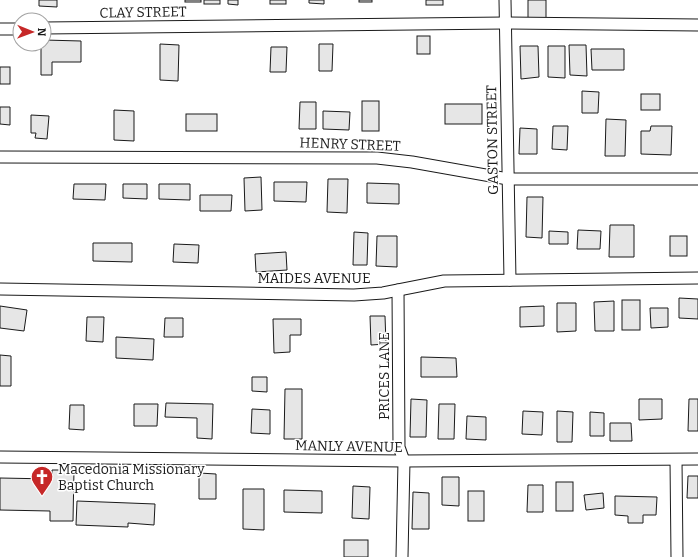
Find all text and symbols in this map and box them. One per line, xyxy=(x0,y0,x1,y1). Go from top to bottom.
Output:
street label: CLAY STREET xyxy=(99,3,187,22)
north arrow xyxy=(12,12,52,52)
text: N xyxy=(35,28,48,37)
street label: GASTON STREET xyxy=(483,85,502,195)
street label: HENRY STREET xyxy=(299,134,401,155)
street label: MAIDES AVENUE xyxy=(257,270,371,287)
street label: PRICES LANE xyxy=(376,332,393,420)
street label: MANLY AVENUE xyxy=(295,437,403,456)
place label: Macedonia Missionary Baptist Church xyxy=(58,461,205,494)
church icon: Macedonia Missionary Baptist Church xyxy=(29,464,55,497)

